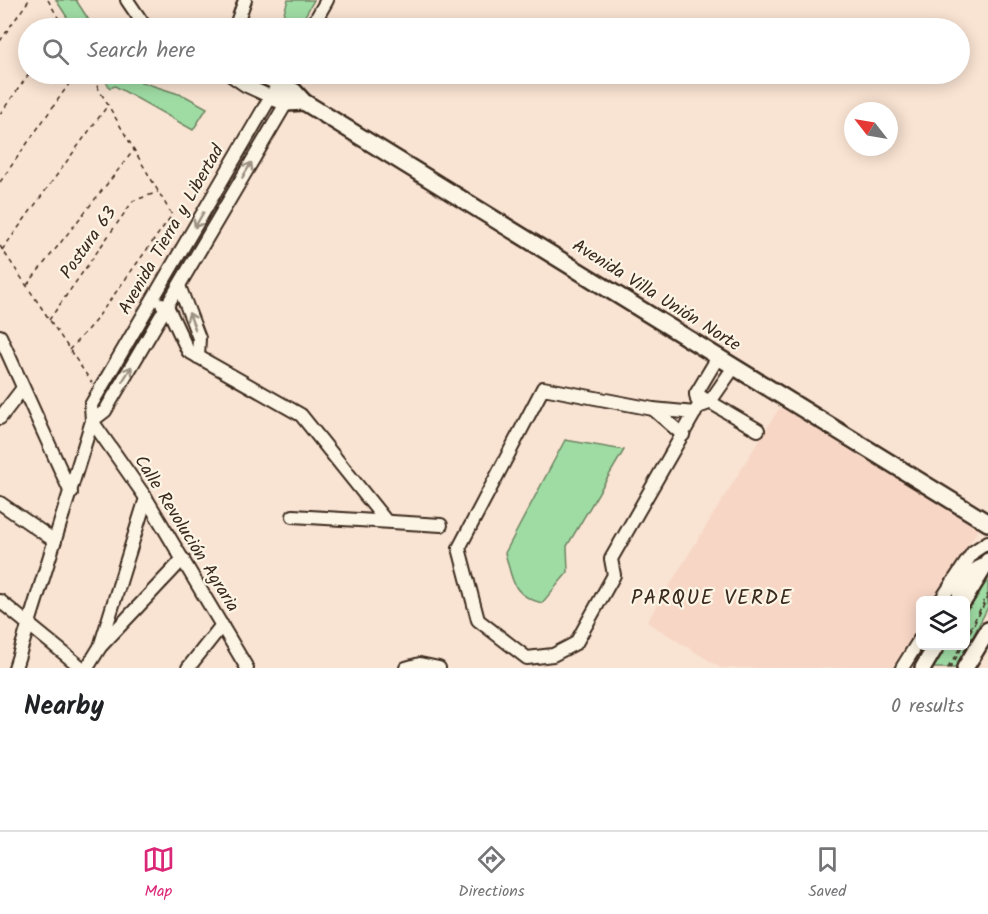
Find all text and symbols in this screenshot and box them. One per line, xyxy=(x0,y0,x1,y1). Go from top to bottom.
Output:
search box xyxy=(18,18,970,84)
text: Search here xyxy=(87,34,195,69)
icon: search xyxy=(39,35,72,68)
north arrow xyxy=(844,102,898,156)
street label: Avenida Tierra y Libertad xyxy=(111,139,233,321)
one-way arrow xyxy=(241,162,253,179)
street label: Postura 63 xyxy=(53,201,125,285)
one-way arrow xyxy=(192,211,204,228)
street label: Avenida Villa Unión Norte xyxy=(566,232,746,360)
one-way arrow xyxy=(186,312,197,331)
one-way arrow xyxy=(121,366,133,383)
street label: Calle Revolución Agraria xyxy=(126,450,246,618)
district label: PARQUE VERDE xyxy=(631,582,793,615)
map controls xyxy=(916,596,970,650)
button: layers xyxy=(916,596,970,650)
text: Nearby xyxy=(24,686,104,728)
text: 0 results xyxy=(891,691,964,723)
tab: Map xyxy=(142,843,175,904)
tab: Directions xyxy=(458,843,525,904)
tab: Saved xyxy=(808,843,846,904)

